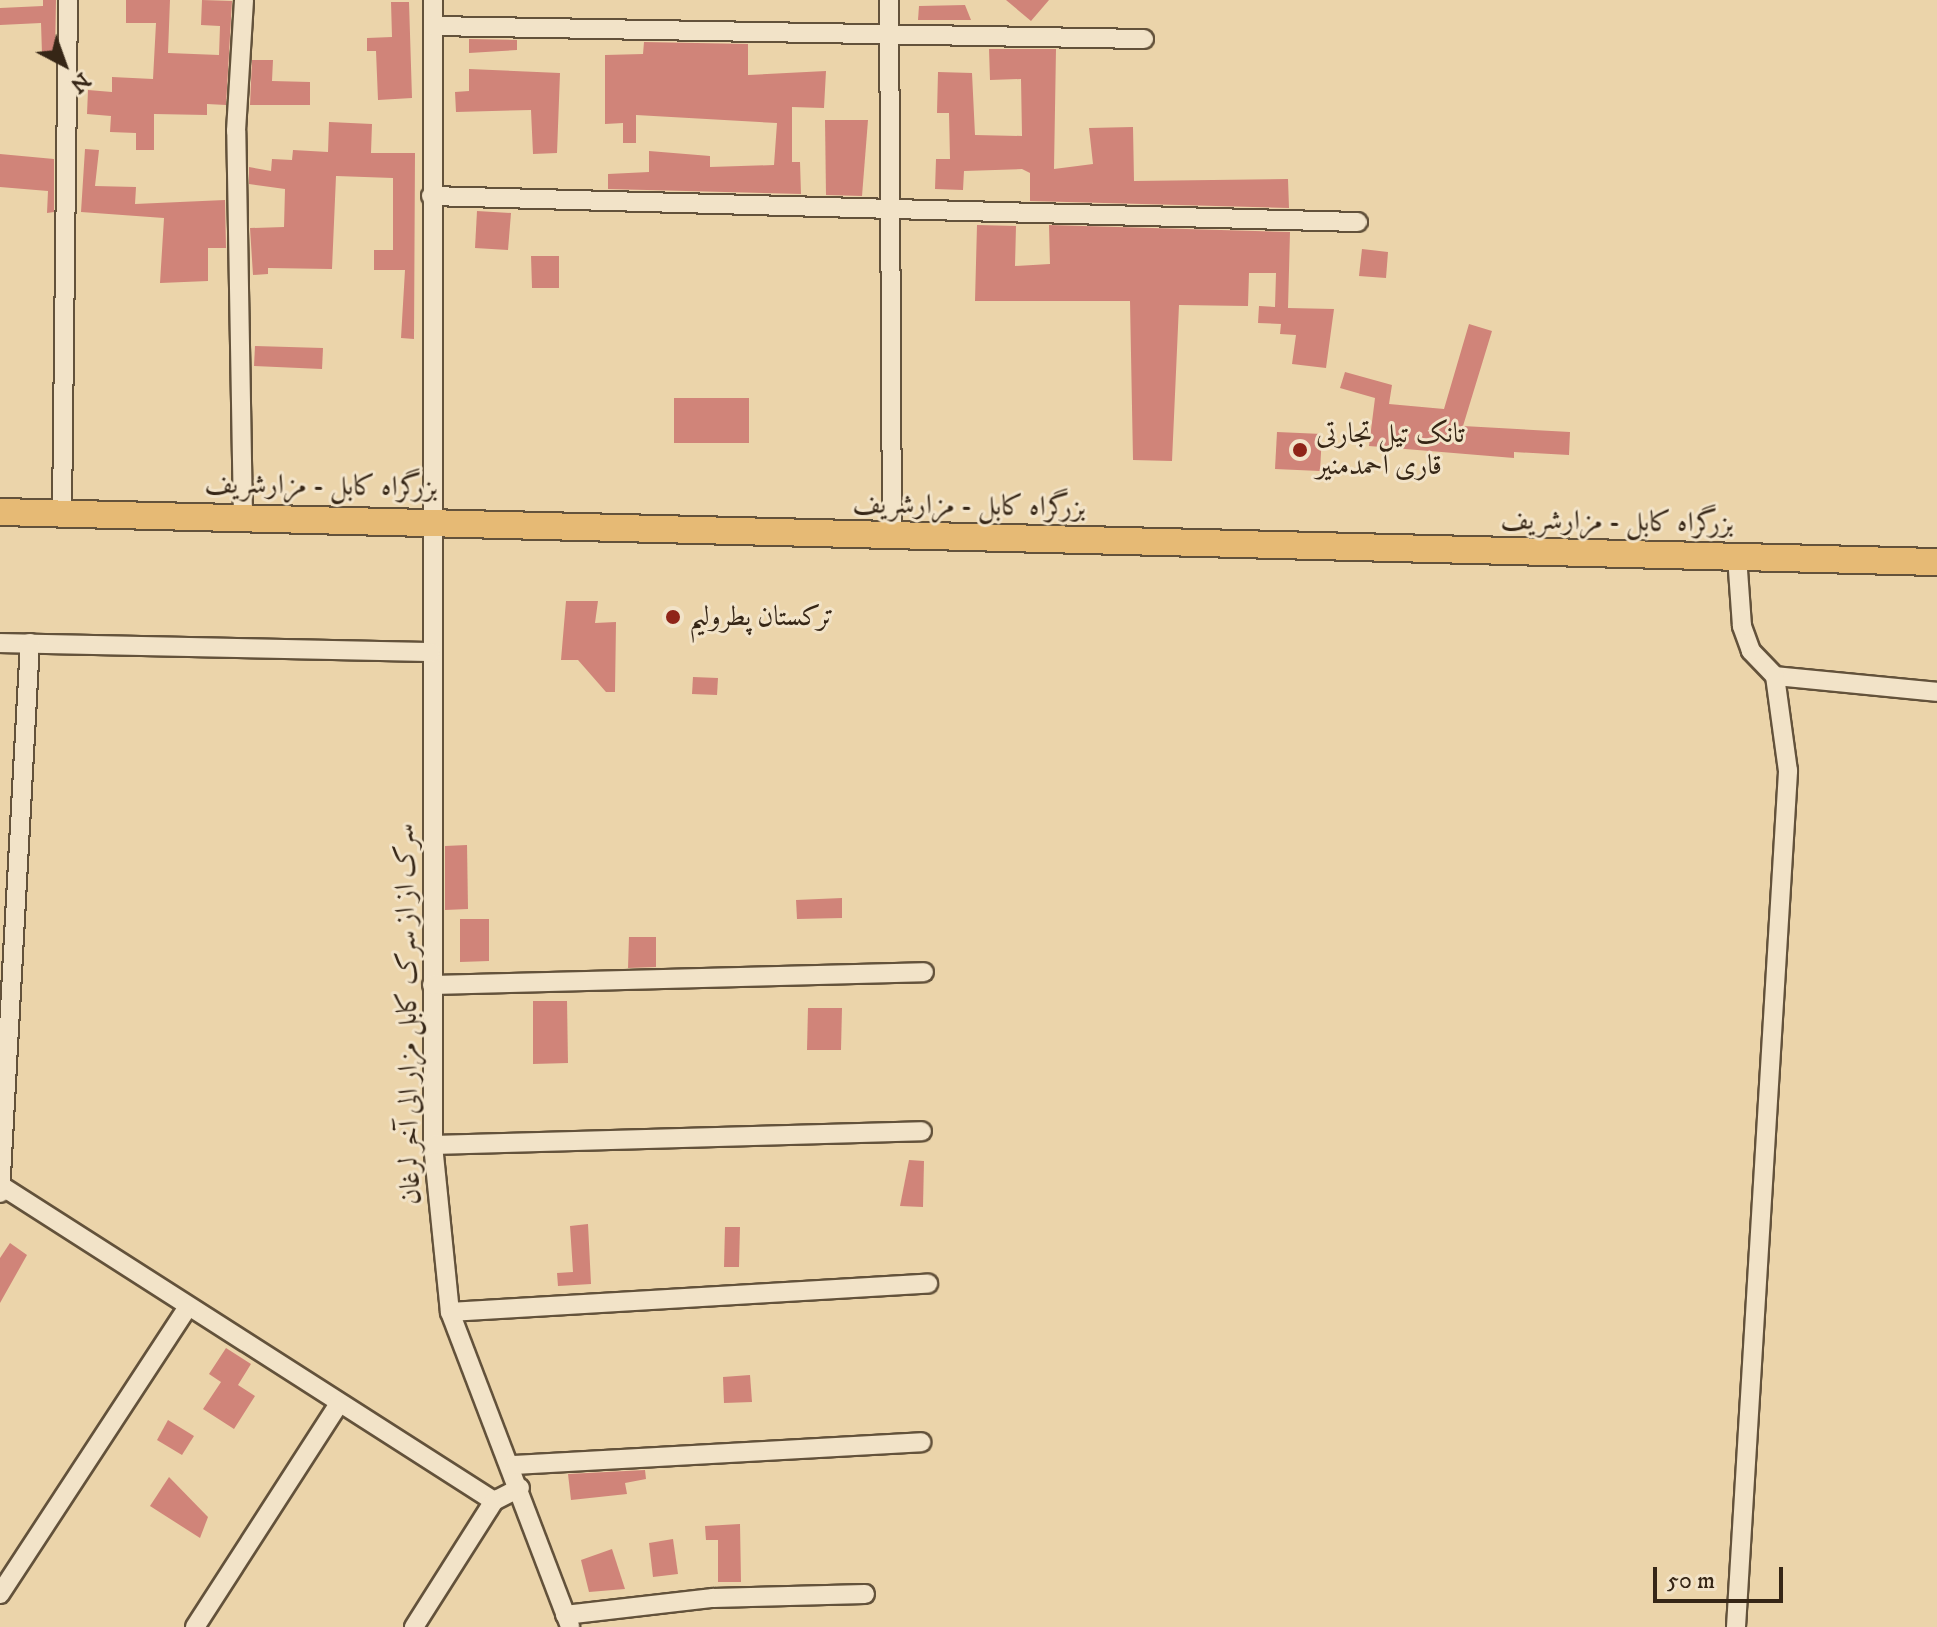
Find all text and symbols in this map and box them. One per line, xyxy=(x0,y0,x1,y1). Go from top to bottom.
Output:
north arrow xyxy=(24,24,104,104)
text: N xyxy=(64,66,96,99)
place label: تانک تیل تجارتی قاری احمدمنیر xyxy=(1316,417,1465,483)
marker: تانک تیل تجارتی قاری احمدمنیر xyxy=(1291,441,1309,459)
street label: بزرگراه کابل - مزارشریف xyxy=(204,467,438,505)
street label: بزرگراه کابل - مزارشریف xyxy=(852,487,1086,525)
street label: بزرگراه کابل - مزارشریف xyxy=(1500,503,1734,541)
place label: ترکستان پطرولیم xyxy=(689,600,834,634)
marker: ترکستان پطرولیم xyxy=(664,608,682,626)
street label: سرک از از سرک کابل مزار الی آخر لرغان xyxy=(388,823,428,1205)
scale bar xyxy=(1657,1551,1787,1601)
text: 50 m xyxy=(1667,1566,1715,1596)

